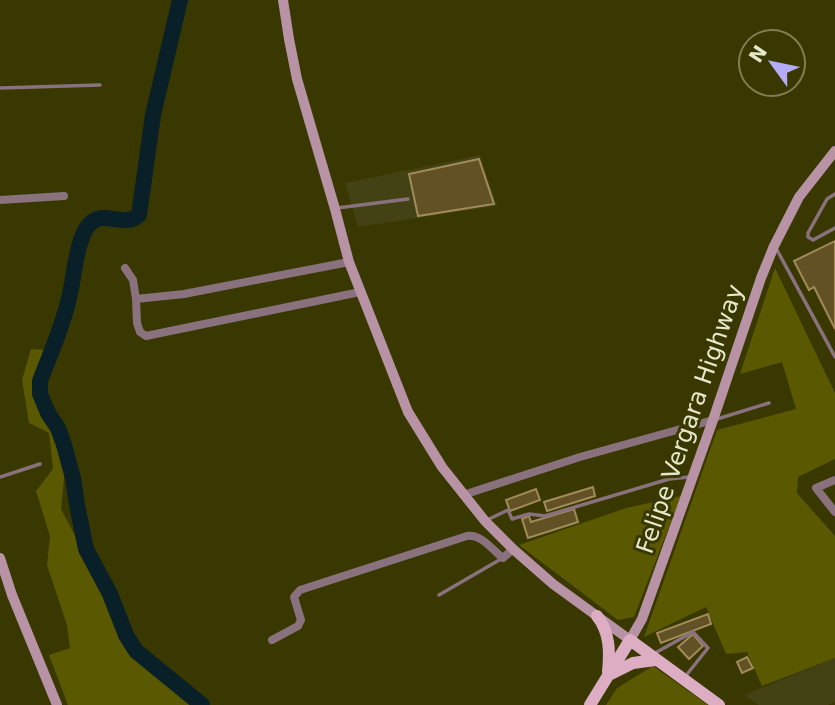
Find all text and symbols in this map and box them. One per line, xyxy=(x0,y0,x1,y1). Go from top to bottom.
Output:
north arrow xyxy=(737,28,807,98)
text: N xyxy=(744,41,771,66)
street label: Felipe Vergara Highway xyxy=(631,281,749,557)

